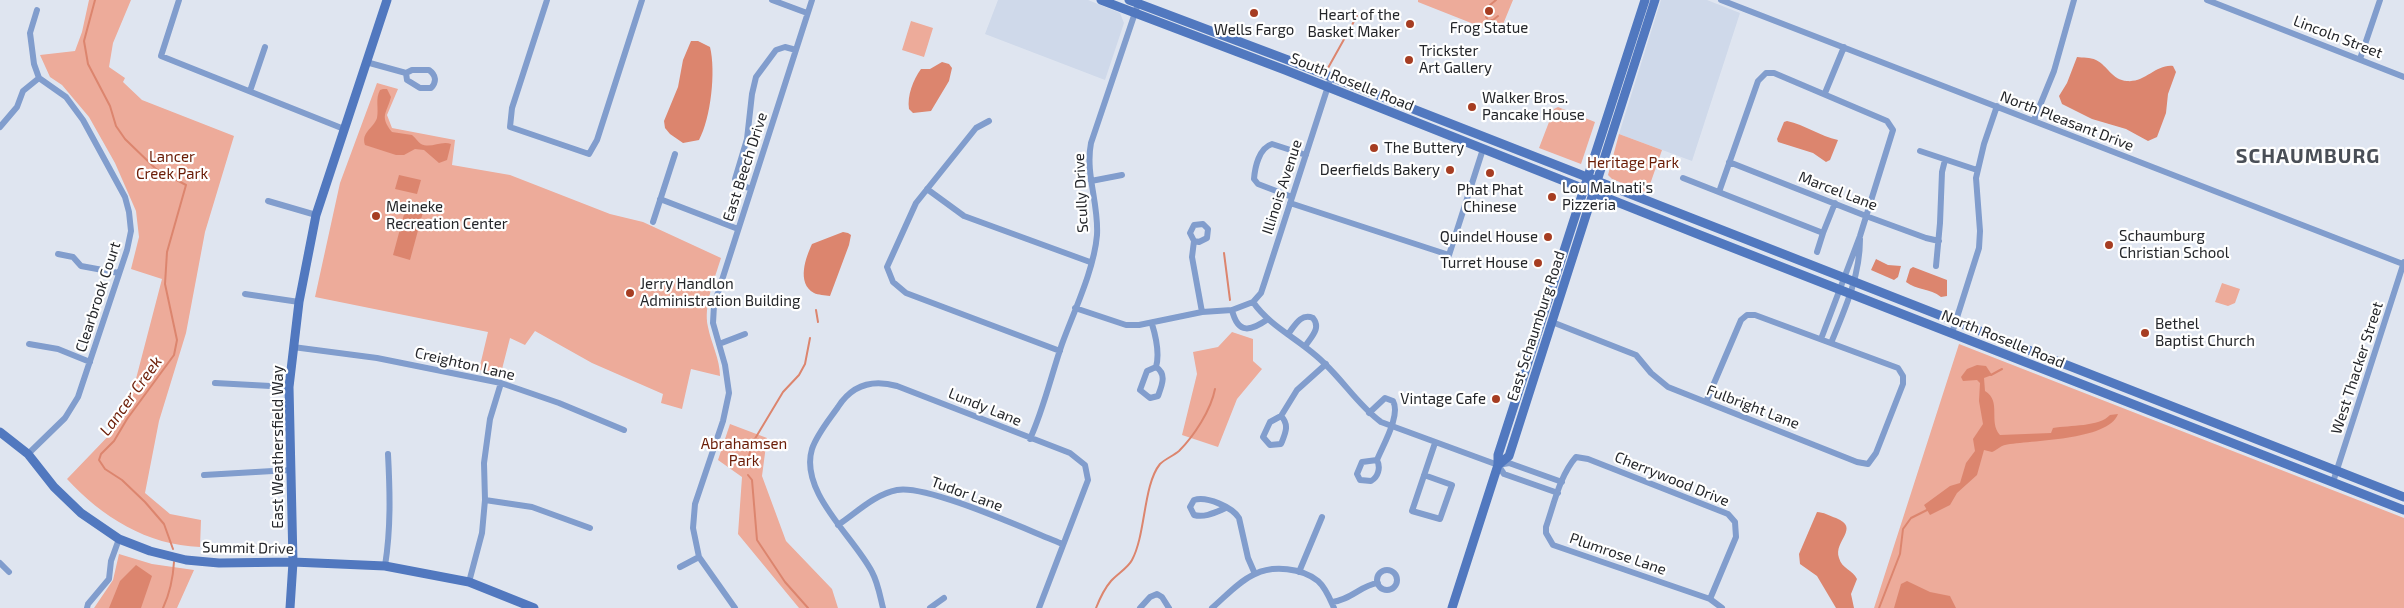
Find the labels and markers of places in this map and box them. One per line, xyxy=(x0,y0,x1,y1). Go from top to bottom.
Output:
marker: Frog Statue xyxy=(1483,5,1495,17)
place label: Heart of the Basket Maker xyxy=(1307,6,1400,41)
marker: Wells Fargo xyxy=(1248,7,1260,19)
marker: Heart of the Basket Maker xyxy=(1404,18,1416,30)
place label: Frog Statue xyxy=(1450,19,1528,37)
place label: Wells Fargo xyxy=(1214,21,1294,39)
place label: Trickster Art Gallery xyxy=(1419,42,1492,77)
marker: Trickster Art Gallery xyxy=(1403,54,1415,66)
place label: Walker Bros. Pancake House xyxy=(1482,89,1585,124)
marker: Walker Bros. Pancake House xyxy=(1466,101,1478,113)
place label: The Buttery xyxy=(1384,139,1464,157)
marker: The Buttery xyxy=(1368,142,1380,154)
place label: Deerfields Bakery xyxy=(1320,161,1440,179)
marker: Deerfields Bakery xyxy=(1444,164,1456,176)
marker: Phat Phat Chinese xyxy=(1484,167,1496,179)
place label: Lou Malnati's Pizzeria xyxy=(1562,179,1653,214)
place label: Phat Phat Chinese xyxy=(1457,181,1523,216)
marker: Lou Malnati's Pizzeria xyxy=(1546,191,1558,203)
place label: Meineke Recreation Center xyxy=(386,198,508,233)
marker: Meineke Recreation Center xyxy=(370,210,382,222)
place label: Schaumburg Christian School xyxy=(2119,227,2229,262)
place label: Quindel House xyxy=(1440,228,1538,246)
marker: Quindel House xyxy=(1542,231,1554,243)
marker: Schaumburg Christian School xyxy=(2103,239,2115,251)
place label: Turret House xyxy=(1440,254,1528,272)
marker: Turret House xyxy=(1532,257,1544,269)
place label: Jerry Handlon Administration Building xyxy=(640,275,800,310)
marker: Jerry Handlon Administration Building xyxy=(624,287,636,299)
place label: Bethel Baptist Church xyxy=(2155,315,2255,350)
marker: Bethel Baptist Church xyxy=(2139,327,2151,339)
place label: Vintage Cafe xyxy=(1400,390,1486,408)
marker: Vintage Cafe xyxy=(1490,393,1502,405)

